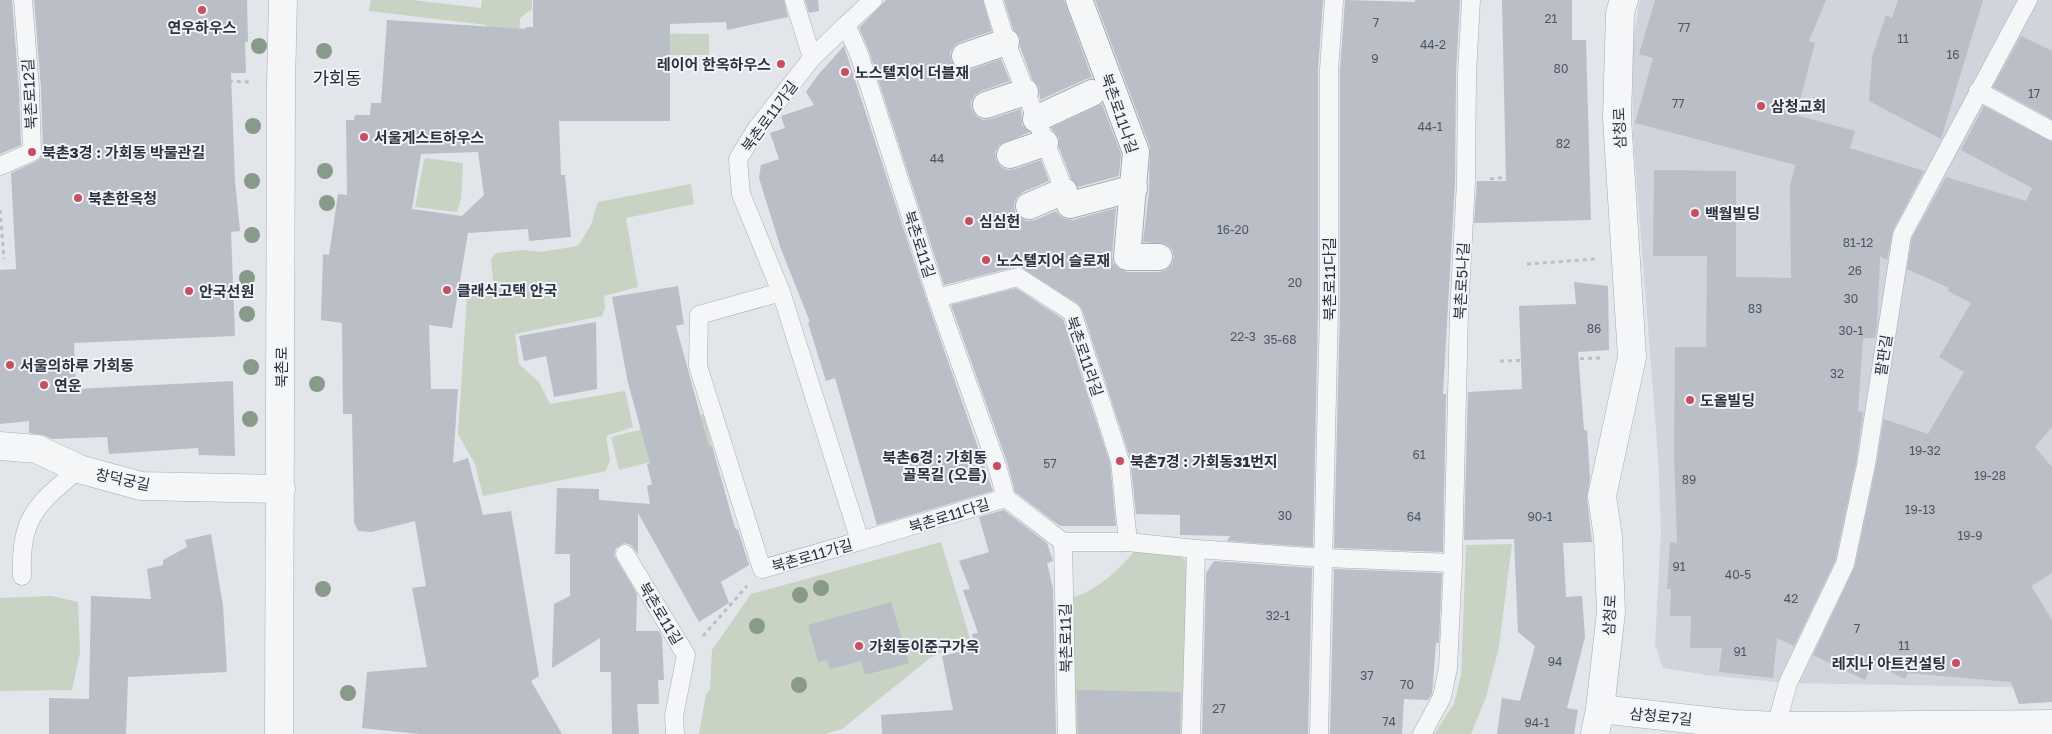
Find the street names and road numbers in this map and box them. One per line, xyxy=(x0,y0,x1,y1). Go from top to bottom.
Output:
street label: 북촌로12길 xyxy=(18,58,40,130)
street label: 북촌로11나길 xyxy=(1098,71,1142,155)
street label: 북촌로11가길 xyxy=(737,77,801,155)
street label: 삼청로 xyxy=(1609,107,1629,149)
street label: 북촌로11길 xyxy=(901,208,939,280)
street label: 북촌로11다길 xyxy=(1320,237,1338,321)
street label: 북촌로5나길 xyxy=(1450,242,1472,320)
street label: 북촌로11라길 xyxy=(1063,314,1107,398)
street label: 팔판길 xyxy=(1871,333,1895,377)
street label: 북촌로 xyxy=(272,346,290,388)
street label: 창덕궁길 xyxy=(94,464,152,494)
street label: 북촌로11다길 xyxy=(906,494,992,536)
street label: 북촌로11가길 xyxy=(769,535,855,575)
street label: 북촌로11길 xyxy=(635,578,687,648)
street label: 삼청로 xyxy=(1599,594,1619,636)
street label: 북촌로11길 xyxy=(1055,603,1075,673)
street label: 삼청로7길 xyxy=(1629,704,1693,728)

